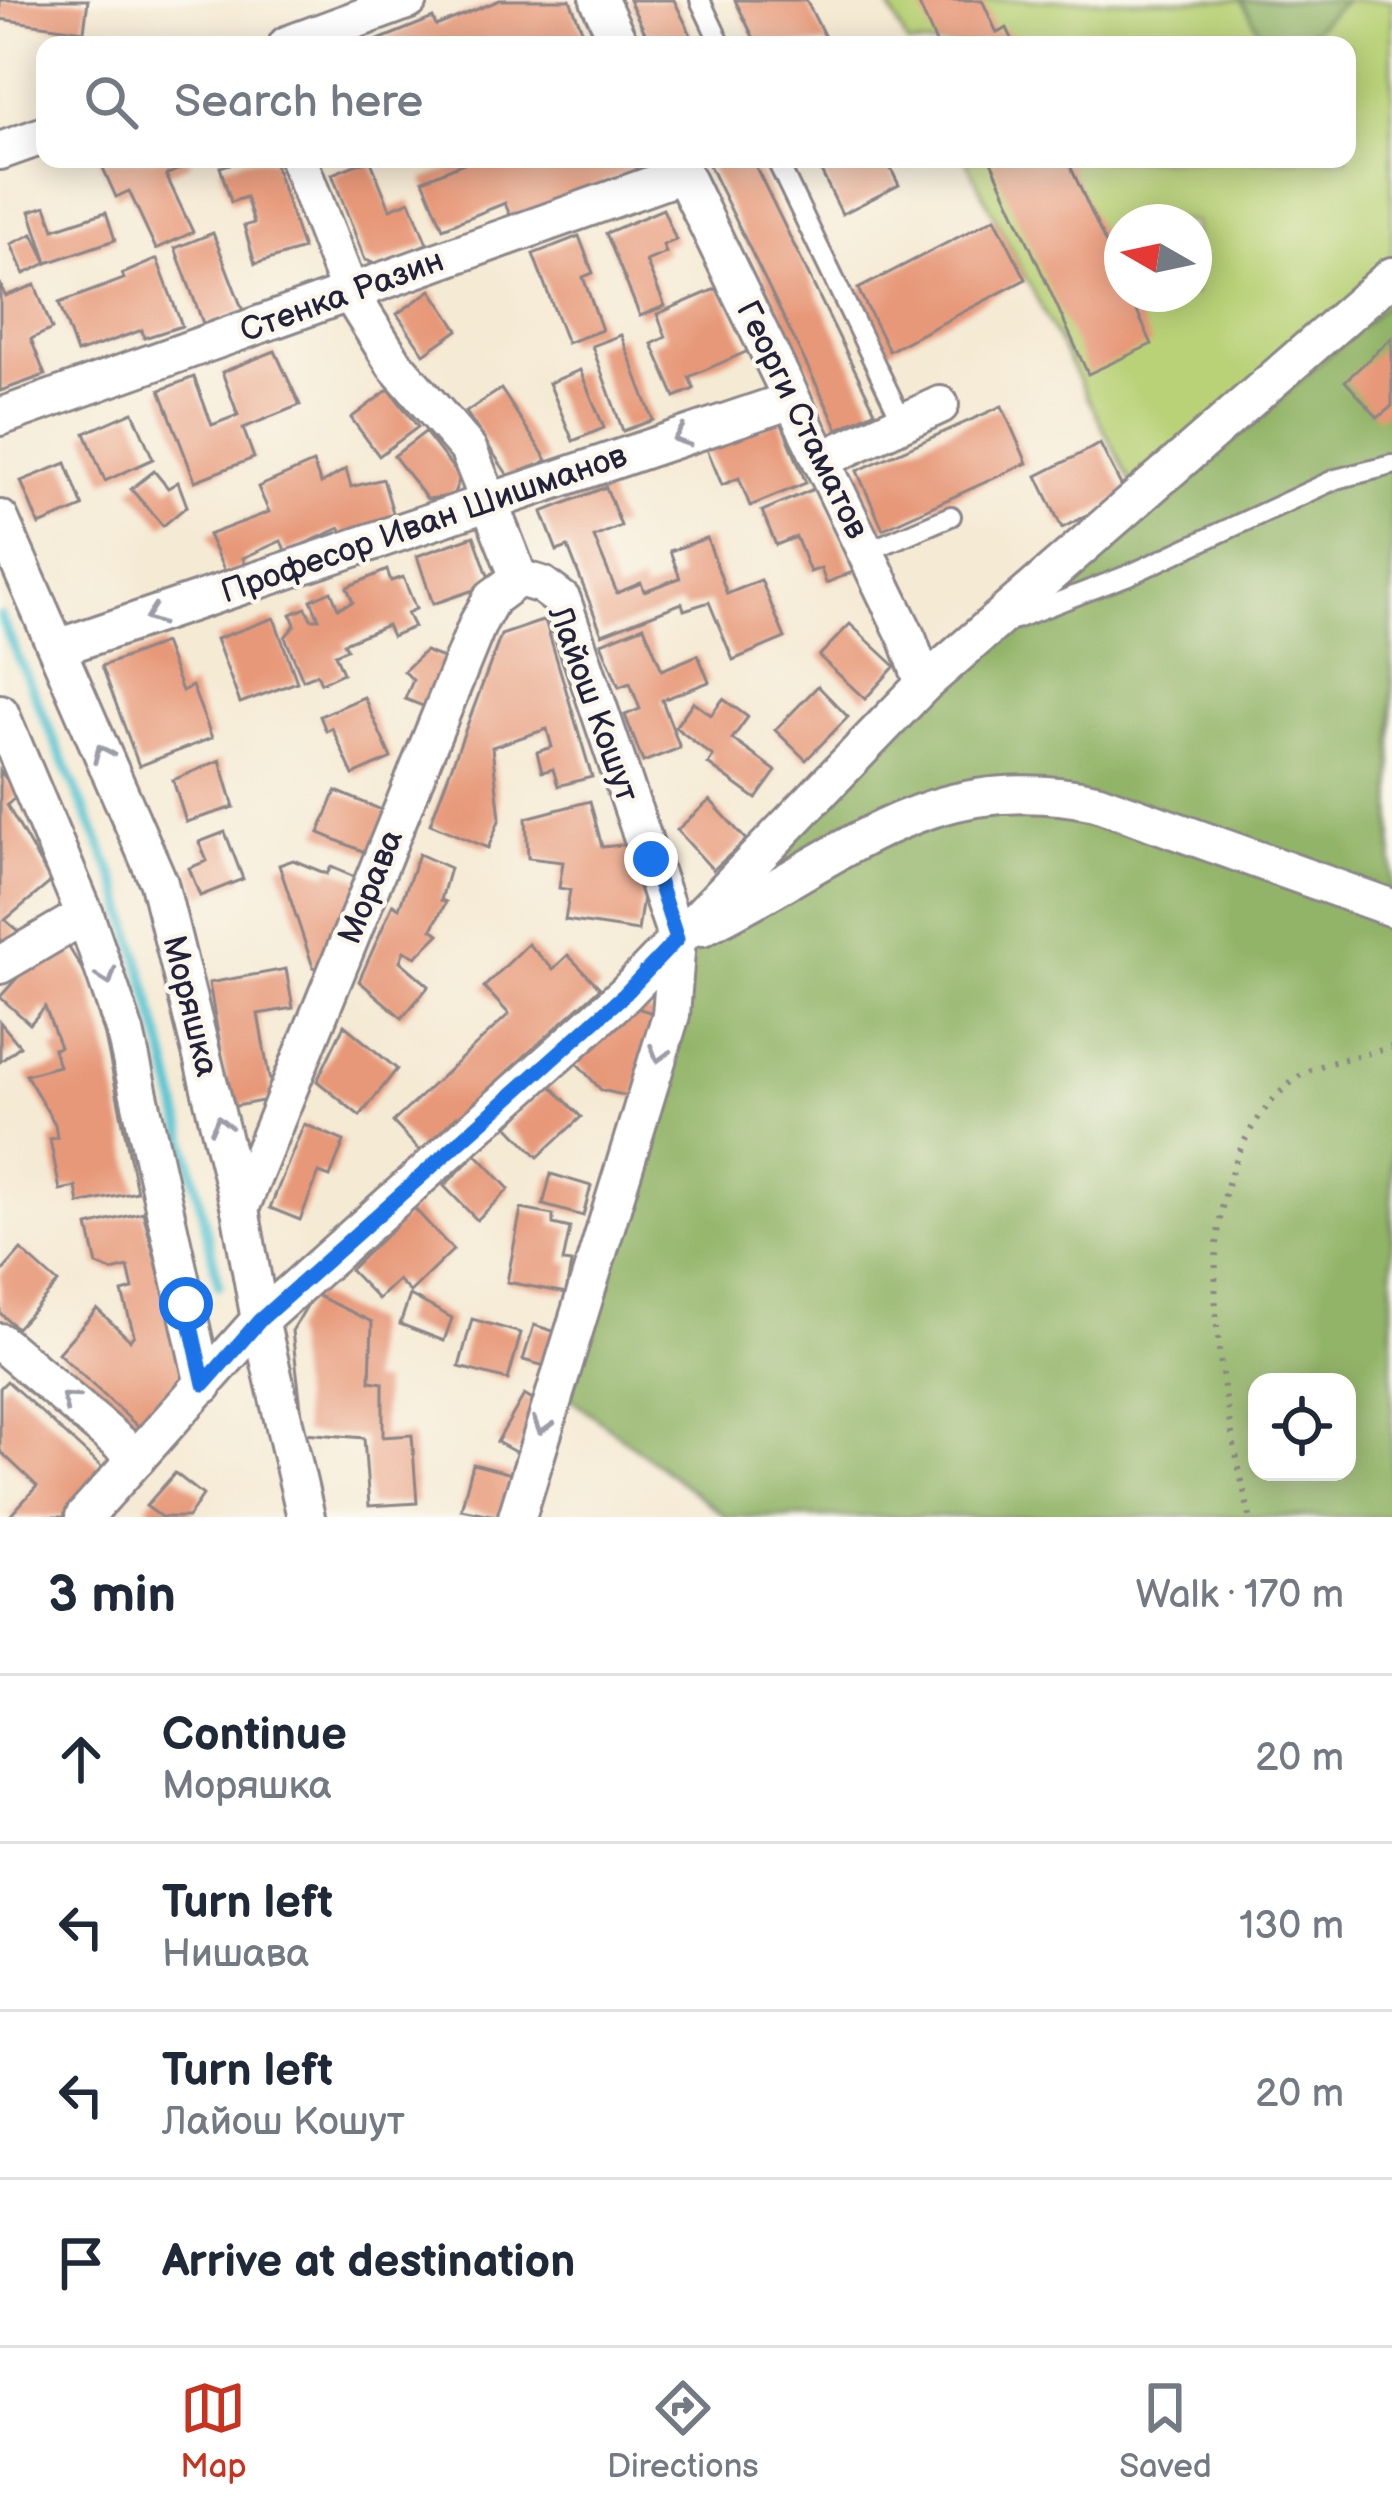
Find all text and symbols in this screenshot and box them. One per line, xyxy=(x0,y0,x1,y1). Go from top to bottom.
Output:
search box xyxy=(36,36,1356,168)
icon: search xyxy=(78,69,144,135)
text: Search here xyxy=(174,75,423,130)
north arrow xyxy=(1104,204,1212,312)
street label: Стенка Разин xyxy=(235,241,449,351)
street label: Георги Стаматов xyxy=(727,295,877,545)
one-way arrow xyxy=(672,423,693,447)
street label: Професор Иван Шишманов xyxy=(216,436,632,612)
street label: Лайош Кошут xyxy=(539,600,647,808)
one-way arrow xyxy=(144,602,165,626)
one-way arrow xyxy=(93,744,117,765)
street label: Морава xyxy=(330,824,412,950)
route end xyxy=(624,832,678,886)
street label: Моряшка xyxy=(153,931,227,1081)
one-way arrow xyxy=(92,966,117,987)
one-way arrow xyxy=(648,1043,673,1064)
one-way arrow xyxy=(209,1114,234,1134)
route start xyxy=(159,1277,213,1331)
map controls xyxy=(1248,1373,1356,1481)
button: locate xyxy=(1248,1373,1356,1481)
one-way arrow xyxy=(61,1392,83,1414)
one-way arrow xyxy=(531,1415,556,1436)
text: 3 min xyxy=(48,1565,176,1626)
text: Walk · 170 m xyxy=(1135,1572,1344,1619)
text: Continue xyxy=(162,1708,347,1763)
icon: ahead xyxy=(48,1726,114,1792)
text: 20 m xyxy=(1255,1735,1344,1782)
text: Моряшка xyxy=(162,1763,332,1810)
text: Turn left xyxy=(162,1876,333,1931)
icon: left xyxy=(48,1894,114,1960)
text: 130 m xyxy=(1239,1903,1344,1950)
text: Нишава xyxy=(162,1931,309,1978)
text: Turn left xyxy=(162,2044,333,2099)
icon: left xyxy=(48,2062,114,2128)
text: 20 m xyxy=(1255,2071,1344,2118)
text: Лайош Кошут xyxy=(162,2099,405,2146)
icon: arrive xyxy=(48,2230,114,2296)
text: Arrive at destination xyxy=(162,2235,575,2290)
tab: Map xyxy=(180,2375,247,2487)
tab: Directions xyxy=(607,2375,759,2487)
tab: Saved xyxy=(1119,2375,1212,2487)

